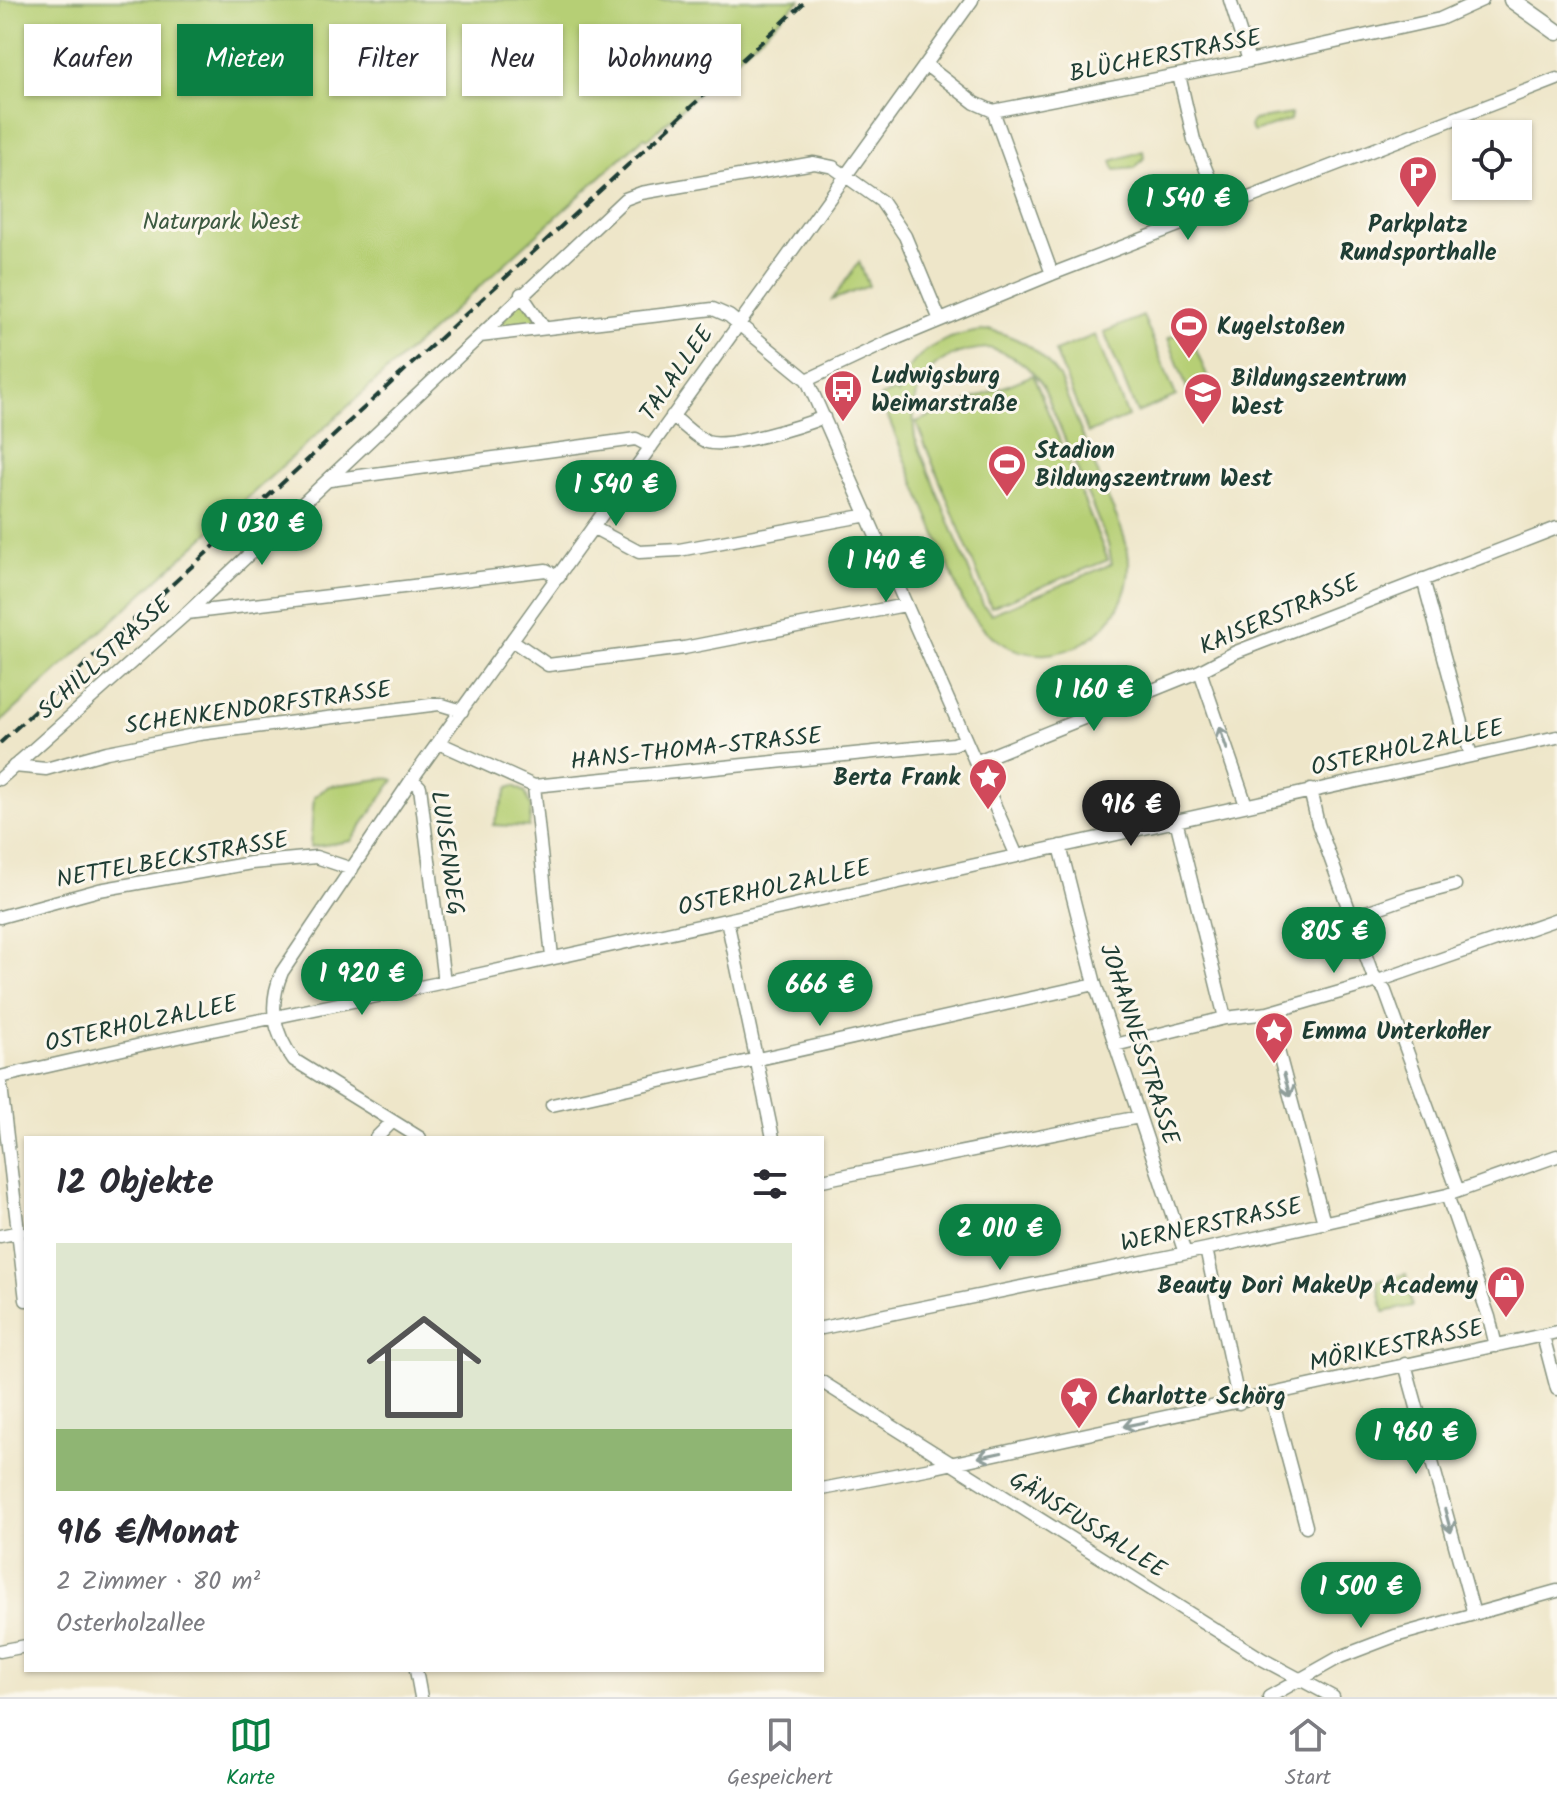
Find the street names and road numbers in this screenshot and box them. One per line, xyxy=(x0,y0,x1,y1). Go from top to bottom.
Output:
street label: BLÜCHERSTRASSE xyxy=(1066,19,1266,94)
street label: TALALLEE xyxy=(630,317,725,430)
street label: KAISERSTRASSE xyxy=(1193,564,1367,667)
street label: SCHILLSTRASSE xyxy=(29,586,182,730)
street label: SCHENKENDORFSTRASSE xyxy=(123,670,395,746)
street label: OSTERHOLZALLEE xyxy=(1307,709,1508,788)
street label: HANS-THOMA-STRASSE xyxy=(569,717,825,782)
street label: LUISENWEG xyxy=(418,788,475,918)
street label: NETTELBECKSTRASSE xyxy=(53,821,292,900)
street label: OSTERHOLZALLEE xyxy=(674,849,875,928)
street label: JOHANNESSTRASSE xyxy=(1088,939,1190,1151)
street label: OSTERHOLZALLEE xyxy=(41,985,242,1064)
street label: WERNERSTRASSE xyxy=(1117,1187,1307,1264)
street label: MÖRIKESTRASSE xyxy=(1306,1309,1488,1384)
street label: GÄNSFUSSALLEE xyxy=(1001,1461,1174,1590)

